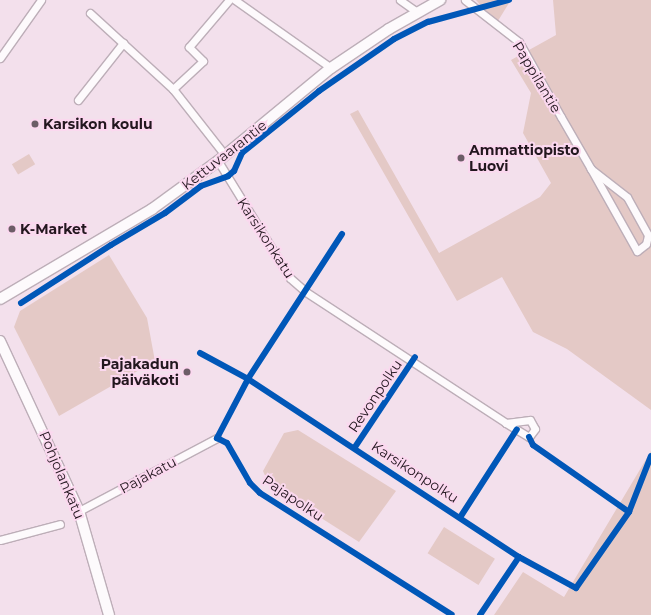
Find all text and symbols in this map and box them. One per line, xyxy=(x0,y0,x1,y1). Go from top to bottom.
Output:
street label: Pappilantie xyxy=(509,38,565,116)
place label: Karsikon koulu xyxy=(43,116,153,132)
street label: Kettuvaarantie xyxy=(178,117,270,193)
marker: Karsikon koulu xyxy=(30,119,40,129)
place label: Ammattiopisto Luovi xyxy=(469,142,579,174)
marker: Ammattiopisto Luovi xyxy=(456,153,466,163)
street label: Karsikonkatu xyxy=(234,195,298,281)
place label: K-Market xyxy=(20,221,87,237)
marker: K-Market xyxy=(7,224,17,234)
place label: Pajakadun päiväkoti xyxy=(101,356,179,388)
street label: Revonpolku xyxy=(345,357,405,435)
marker: Pajakadun päiväkoti xyxy=(182,367,192,377)
street label: Pohjolankatu xyxy=(36,429,88,521)
street label: Karsikonpolku xyxy=(368,438,462,506)
street label: Pajakatu xyxy=(117,453,179,497)
street label: Pajapolku xyxy=(259,471,327,525)

